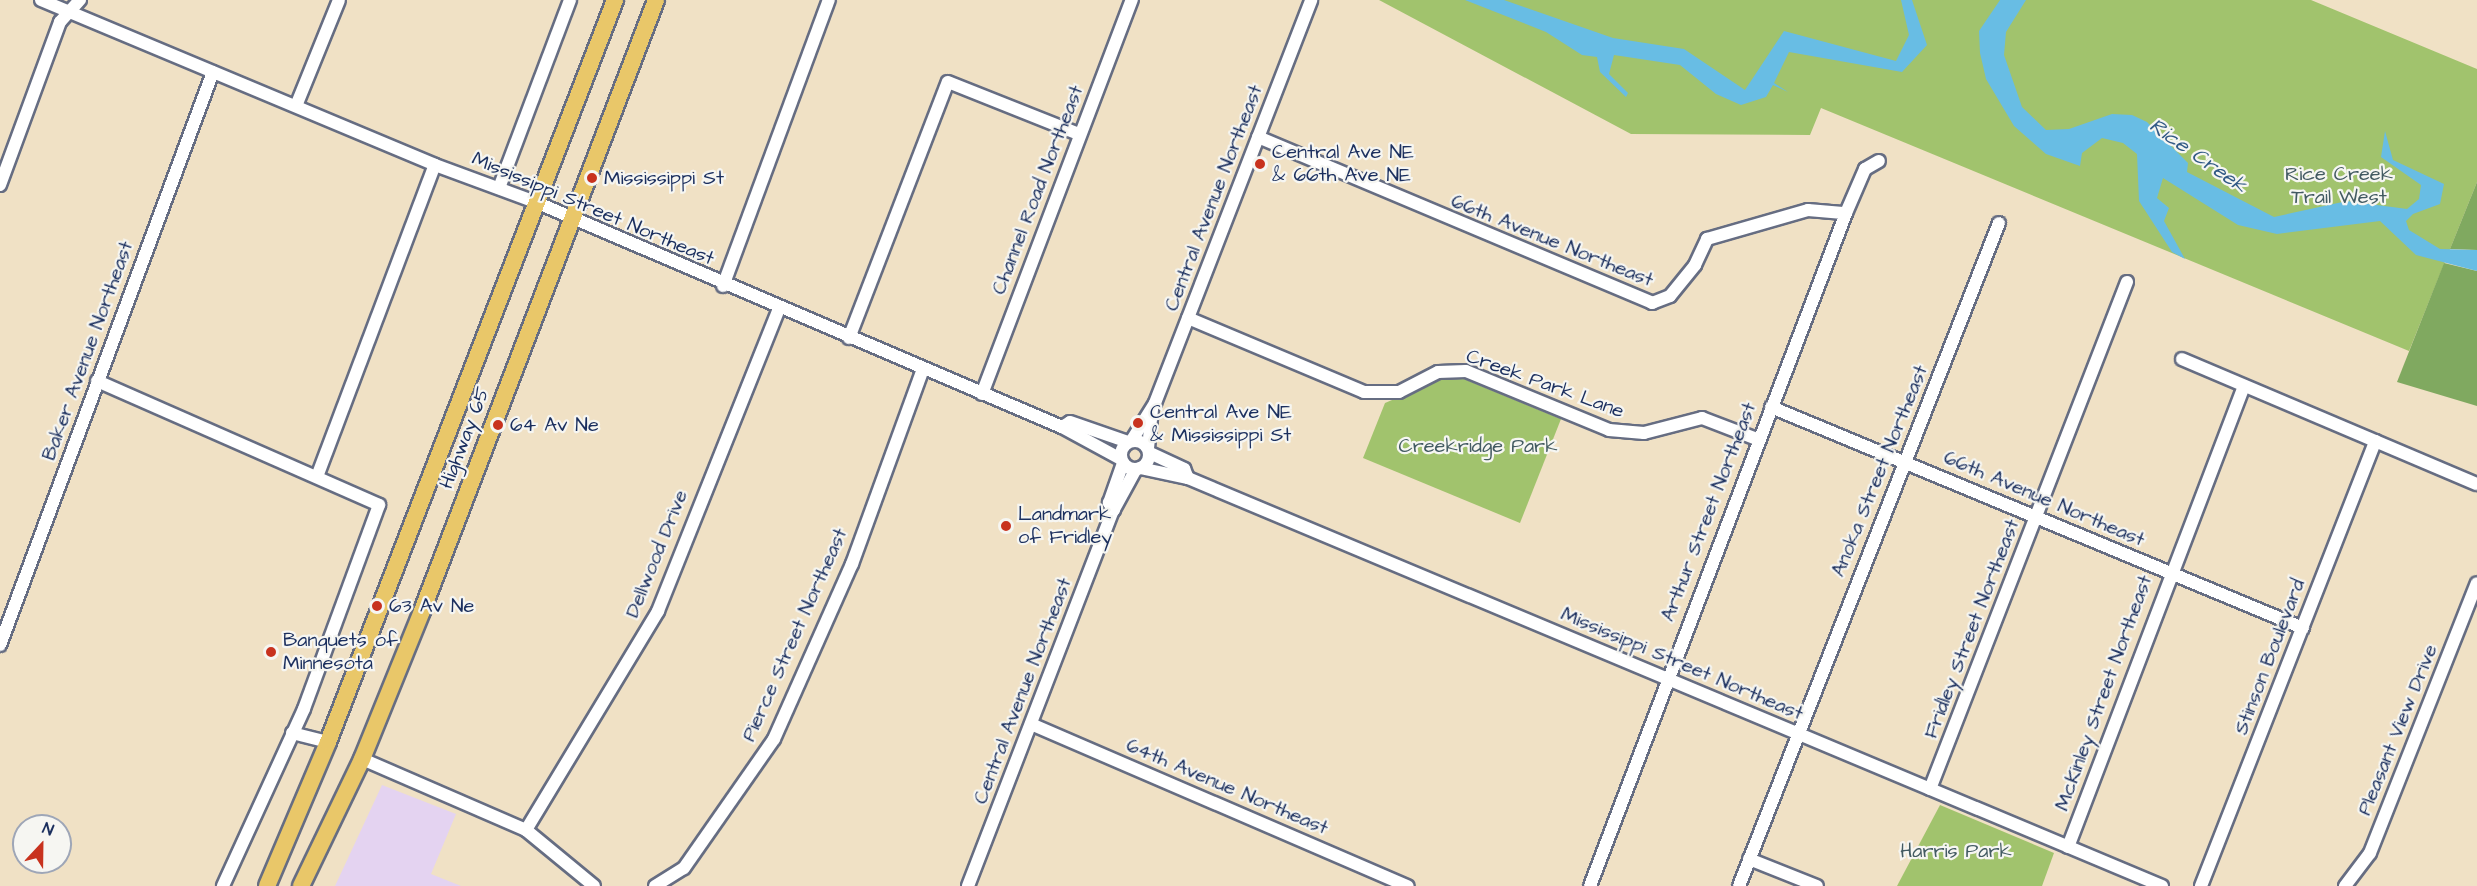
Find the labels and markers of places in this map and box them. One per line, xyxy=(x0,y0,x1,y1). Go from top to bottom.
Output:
place label: Central Ave NE & 66th Ave NE xyxy=(1272,140,1414,187)
marker: Central Ave NE & 66th Ave NE xyxy=(1253,157,1267,171)
place label: Mississippi St xyxy=(604,166,724,190)
marker: Mississippi St xyxy=(585,171,599,185)
place label: Central Ave NE & Mississippi St xyxy=(1150,400,1292,447)
place label: 64 Av Ne xyxy=(510,413,599,437)
marker: Central Ave NE & Mississippi St xyxy=(1131,416,1145,430)
marker: 64 Av Ne xyxy=(491,418,505,432)
place label: Landmark of Fridley xyxy=(1018,502,1112,549)
marker: Landmark of Fridley xyxy=(999,519,1013,533)
place label: 63 Av Ne xyxy=(389,594,474,618)
marker: 63 Av Ne xyxy=(370,599,384,613)
place label: Banquets of Minnesota xyxy=(283,628,398,675)
marker: Banquets of Minnesota xyxy=(264,645,278,659)

